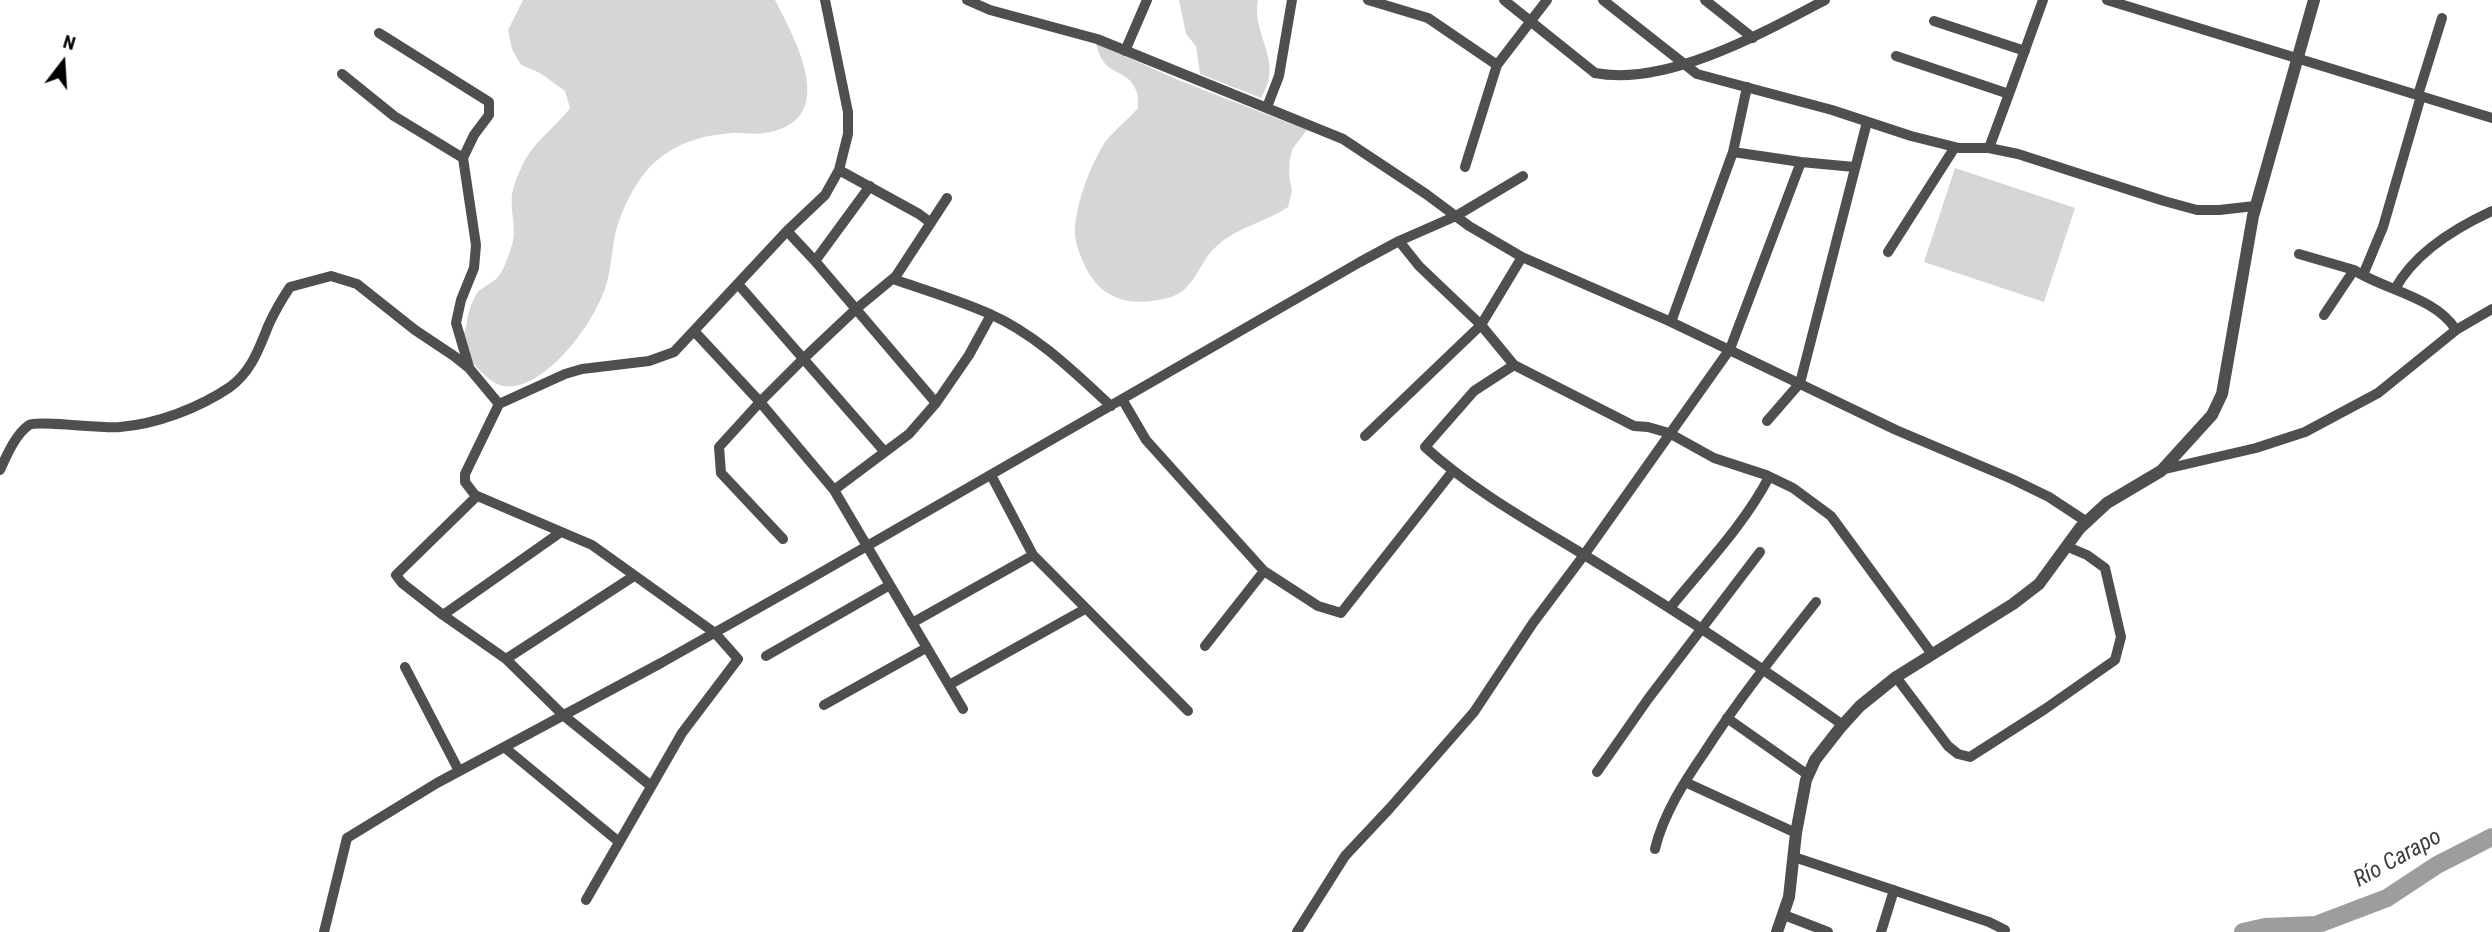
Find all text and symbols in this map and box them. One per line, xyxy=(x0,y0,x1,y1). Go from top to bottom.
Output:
north arrow xyxy=(28,28,98,98)
text: N xyxy=(60,30,78,55)
water label: Río Carapo xyxy=(2349,824,2447,894)

